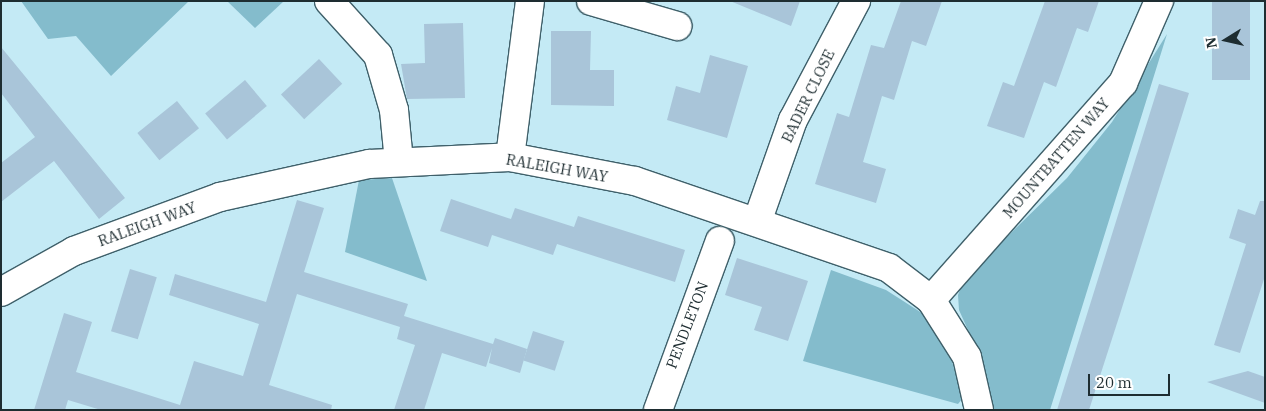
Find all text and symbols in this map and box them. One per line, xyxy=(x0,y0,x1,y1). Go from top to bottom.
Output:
north arrow xyxy=(1201,15,1251,65)
text: N xyxy=(1201,36,1221,50)
street label: BADER CLOSE xyxy=(778,46,838,146)
street label: MOUNTBATTEN WAY xyxy=(999,94,1113,222)
street label: RALEIGH WAY xyxy=(505,150,609,186)
street label: RALEIGH WAY xyxy=(95,198,199,250)
street label: PENDLETON xyxy=(662,279,712,371)
scale bar xyxy=(1091,364,1174,396)
text: 20 m xyxy=(1096,373,1132,392)

